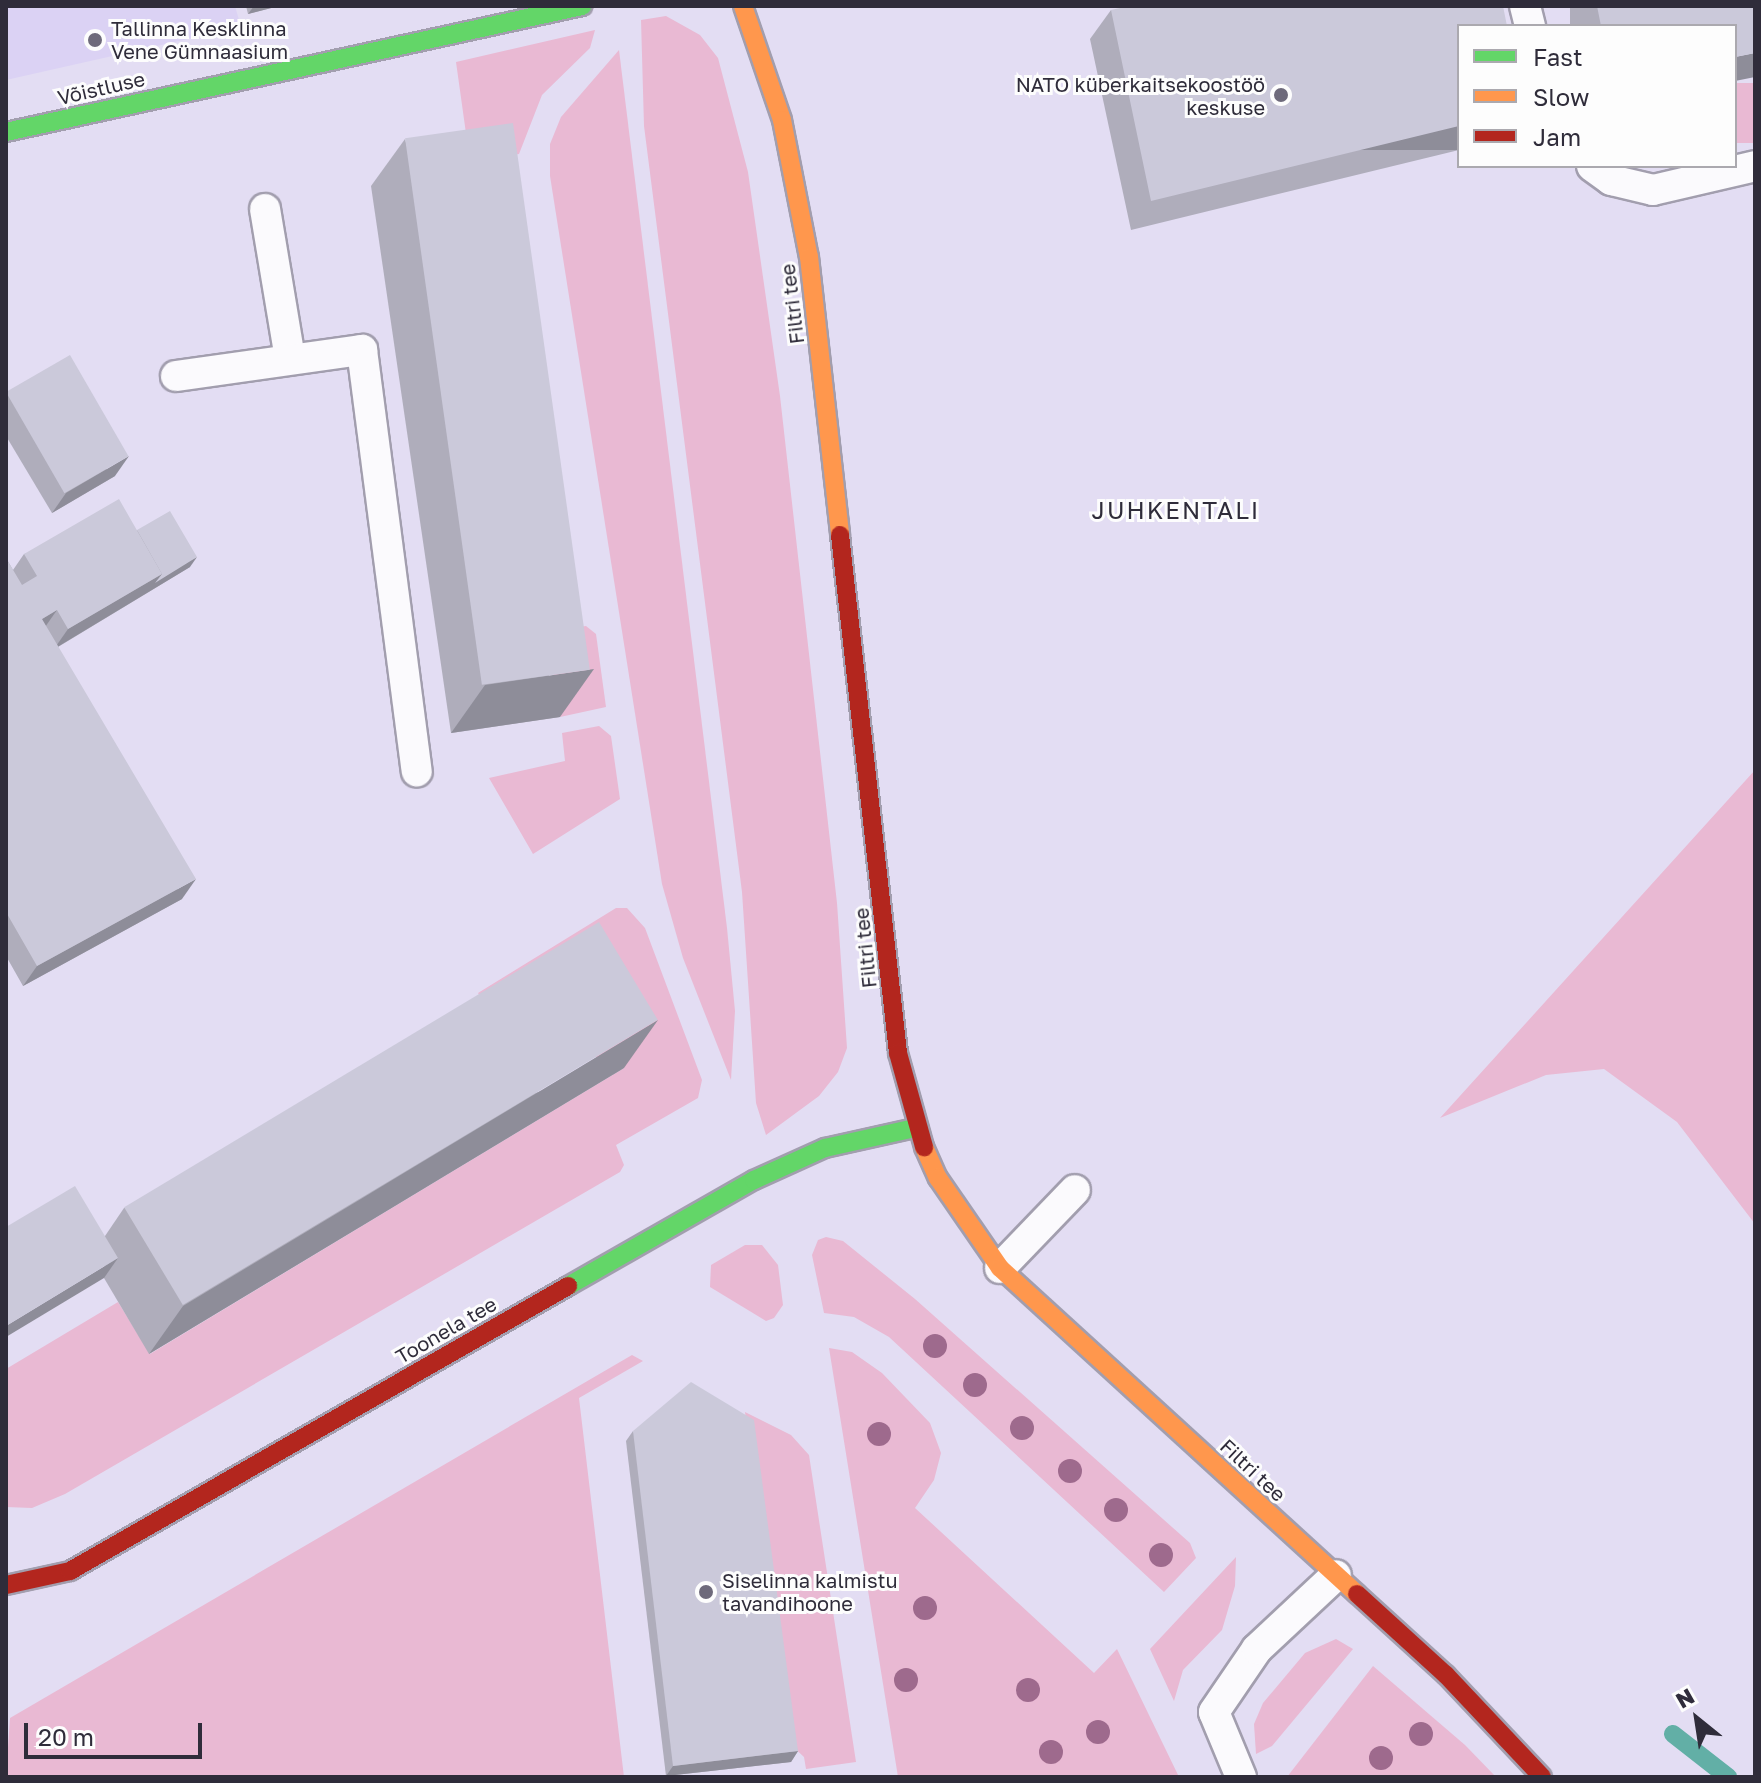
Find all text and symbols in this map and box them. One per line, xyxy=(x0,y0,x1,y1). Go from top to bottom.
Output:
place label: Tallinna Kesklinna Vene Gümnaasium xyxy=(111,16,288,63)
legend xyxy=(1457,24,1737,168)
marker: Tallinna Kesklinna Vene Gümnaasium xyxy=(86,31,104,49)
text: Fast xyxy=(1533,42,1583,71)
street label: Võistluse xyxy=(55,66,147,110)
place label: NATO küberkaitsekoostöö keskuse xyxy=(1016,72,1265,119)
text: Slow xyxy=(1533,82,1589,111)
marker: NATO küberkaitsekoostöö keskuse xyxy=(1272,86,1290,104)
text: Jam xyxy=(1533,122,1581,151)
street label: Filtri tee xyxy=(775,263,809,345)
district label: JUHKENTALI xyxy=(1092,496,1260,524)
street label: Filtri tee xyxy=(849,907,881,989)
street label: Toonela tee xyxy=(391,1292,501,1368)
street label: Filtri tee xyxy=(1215,1434,1291,1506)
place label: Siselinna kalmistu tavandihoone xyxy=(722,1568,898,1615)
marker: Siselinna kalmistu tavandihoone xyxy=(697,1583,715,1601)
north arrow xyxy=(1657,1679,1737,1759)
text: N xyxy=(1671,1682,1699,1714)
scale bar xyxy=(28,1707,206,1757)
text: 20 m xyxy=(38,1722,94,1751)

